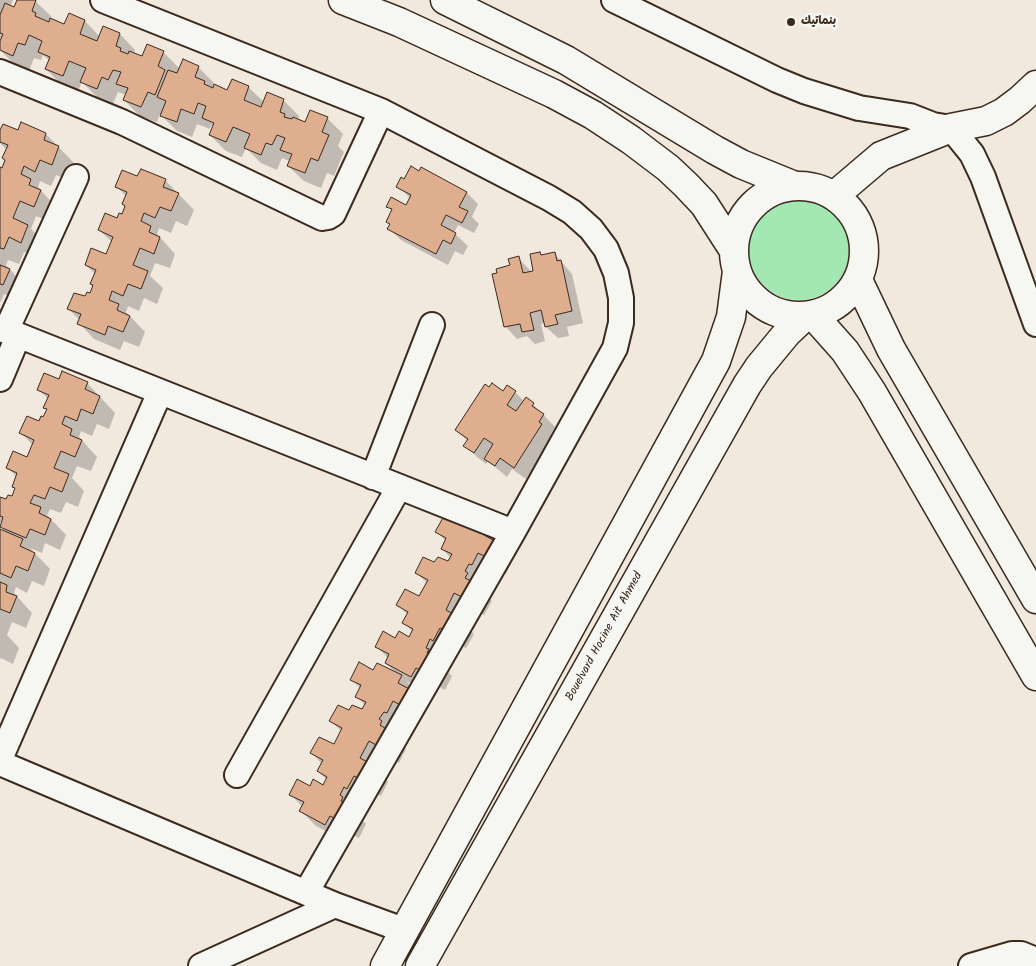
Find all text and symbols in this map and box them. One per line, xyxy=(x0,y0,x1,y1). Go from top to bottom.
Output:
place label: بنماتيك xyxy=(801,15,836,29)
marker: بنماتيك xyxy=(785,16,797,28)
street label: Bouelvard Hocine Ait Ahmed xyxy=(564,570,646,704)

